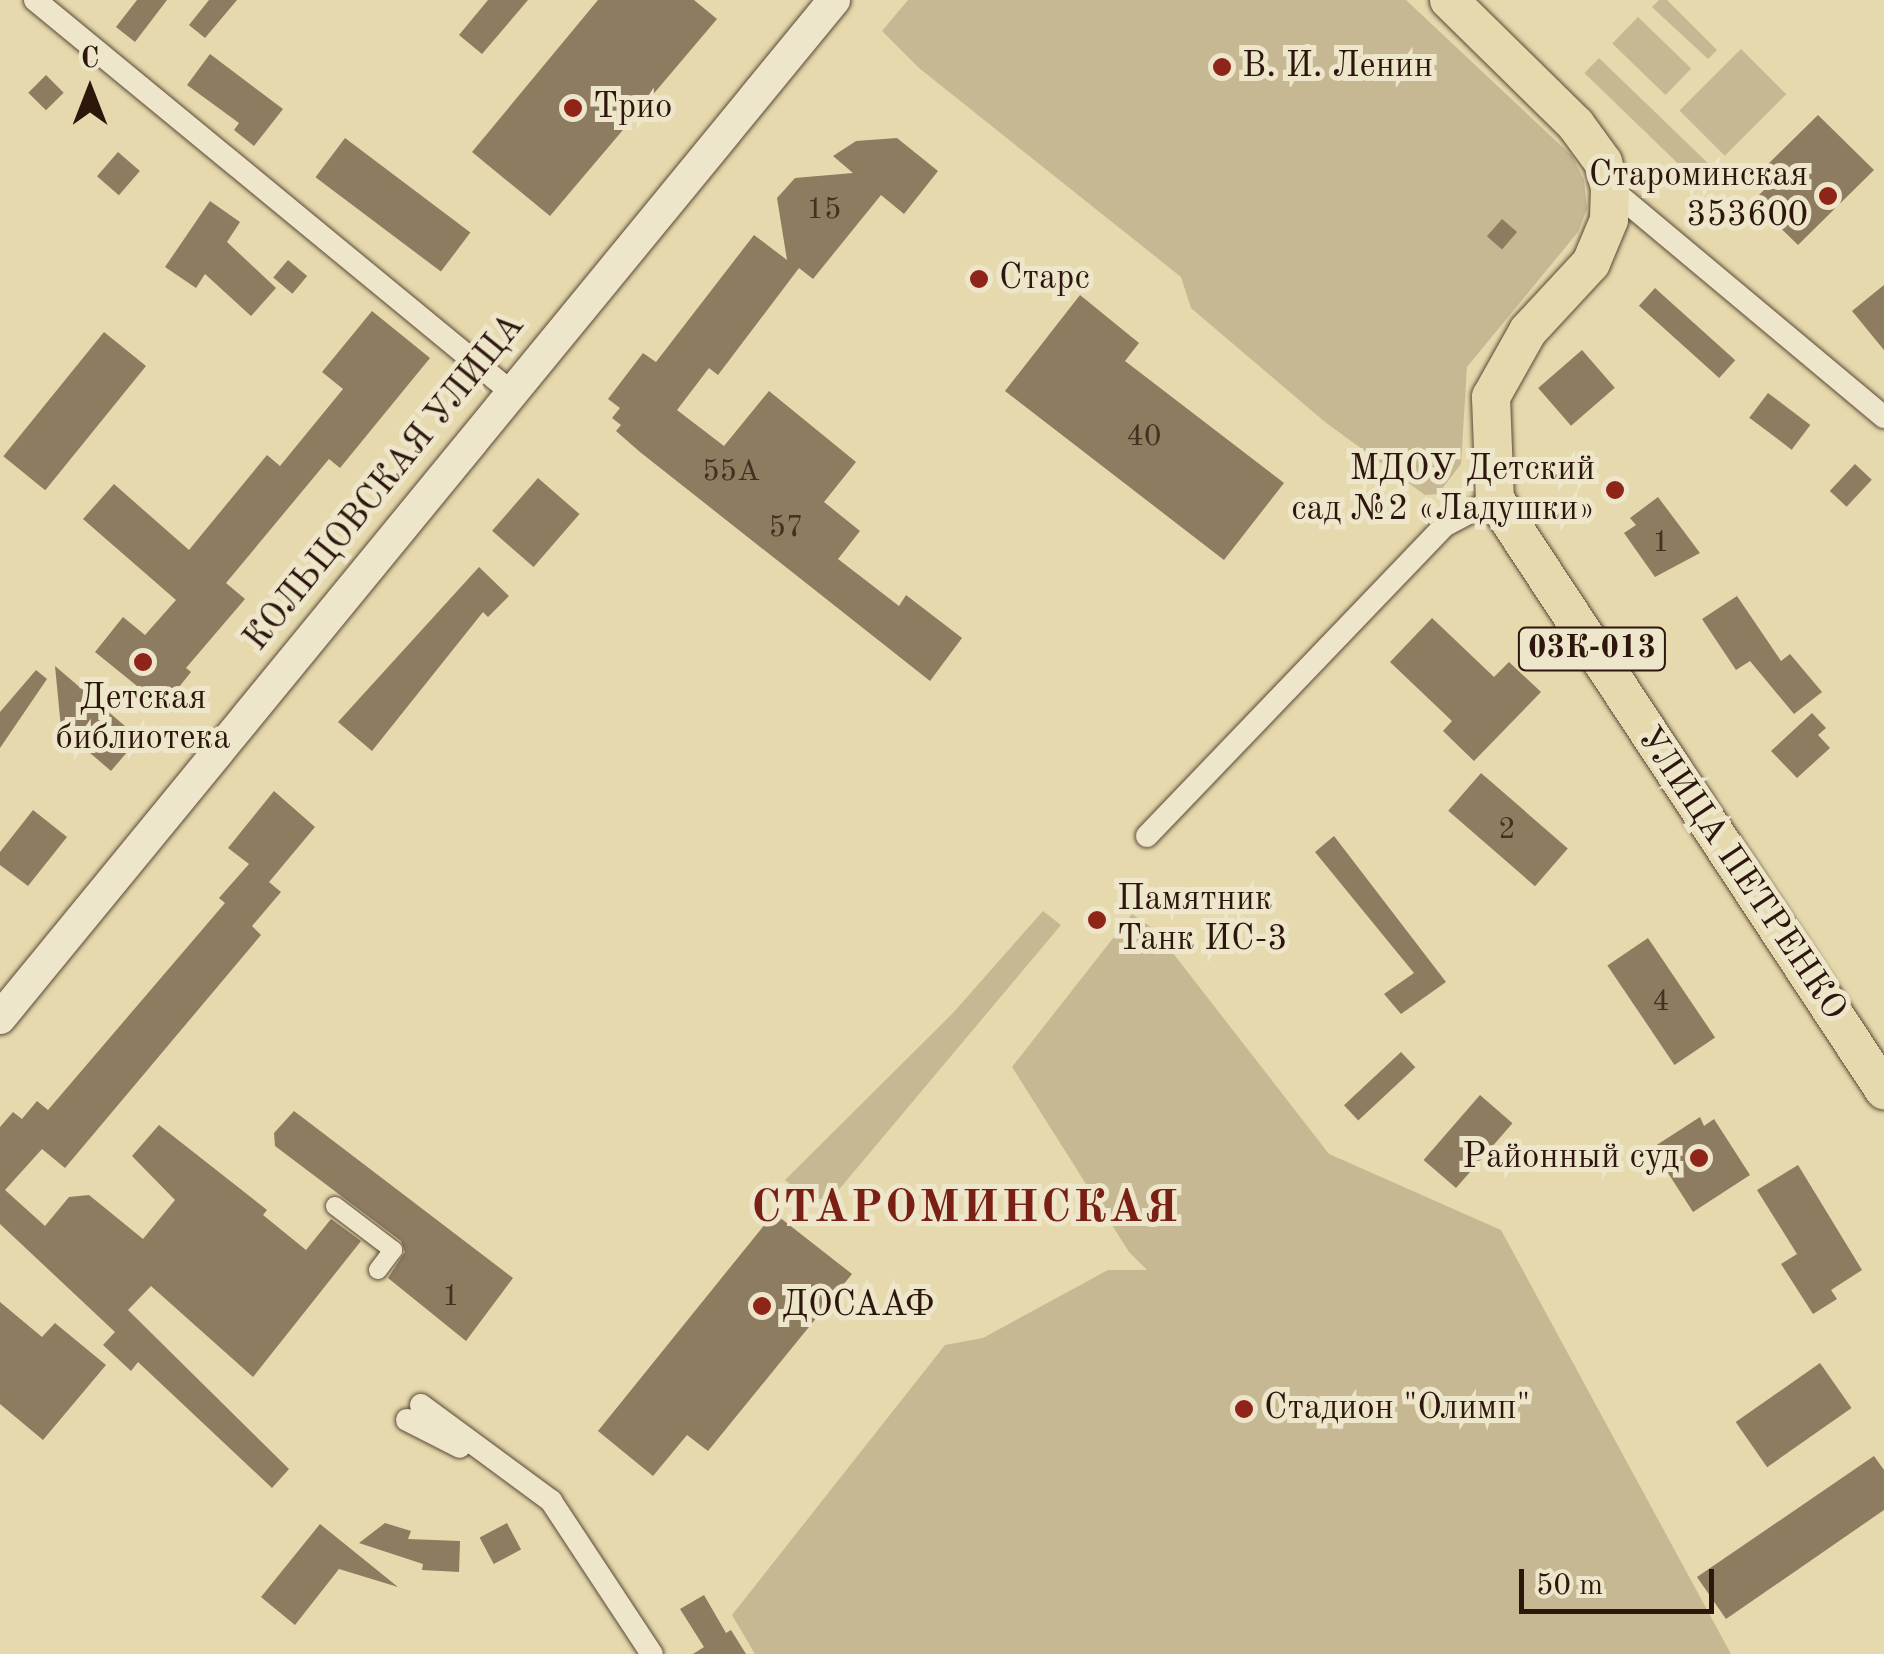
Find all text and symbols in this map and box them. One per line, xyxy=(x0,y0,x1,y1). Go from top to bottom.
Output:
north arrow xyxy=(40,40,140,140)
text: С xyxy=(81,46,99,74)
place label: В. И. Ленин xyxy=(1242,46,1433,88)
marker: В. И. Ленин xyxy=(1211,56,1233,78)
place label: Трио xyxy=(593,87,672,129)
marker: Трио xyxy=(562,97,584,119)
place label: Староминская 353600 xyxy=(1589,155,1808,237)
marker: Староминская 353600 xyxy=(1817,185,1839,207)
house number: 15 xyxy=(807,192,841,228)
place label: Старс xyxy=(999,258,1090,300)
marker: Старс xyxy=(968,268,990,290)
street label: КОЛЬЦОВСКАЯ УЛИЦА xyxy=(236,306,534,660)
house number: 40 xyxy=(1127,419,1161,455)
place label: МДОУ Детский сад №2 «Ладушки» xyxy=(1291,449,1595,531)
house number: 55А xyxy=(702,454,760,490)
marker: МДОУ Детский сад №2 «Ладушки» xyxy=(1604,479,1626,501)
house number: 57 xyxy=(769,510,803,546)
house number: 1 xyxy=(1652,525,1670,561)
road number: 03К-013 xyxy=(1517,622,1667,676)
marker: Детская библиотека xyxy=(132,651,154,673)
place label: Детская библиотека xyxy=(56,678,230,760)
street label: УЛИЦА ПЕТРЕНКО xyxy=(1627,719,1855,1029)
house number: 2 xyxy=(1498,812,1516,848)
place label: Памятник Танк ИС-3 xyxy=(1117,879,1288,961)
marker: Памятник Танк ИС-3 xyxy=(1086,909,1108,931)
house number: 4 xyxy=(1652,984,1670,1020)
place label: Районный суд xyxy=(1462,1137,1679,1179)
marker: Районный суд xyxy=(1688,1147,1710,1169)
district label: СТАРОМИНСКАЯ xyxy=(751,1183,1181,1237)
house number: 1 xyxy=(442,1279,460,1315)
place label: ДОСААФ xyxy=(782,1285,934,1327)
marker: ДОСААФ xyxy=(751,1295,773,1317)
place label: Стадион "Олимп" xyxy=(1264,1388,1530,1430)
marker: Стадион "Олимп" xyxy=(1233,1398,1255,1420)
scale bar xyxy=(1524,1549,1719,1611)
text: 50 m xyxy=(1536,1571,1603,1601)

